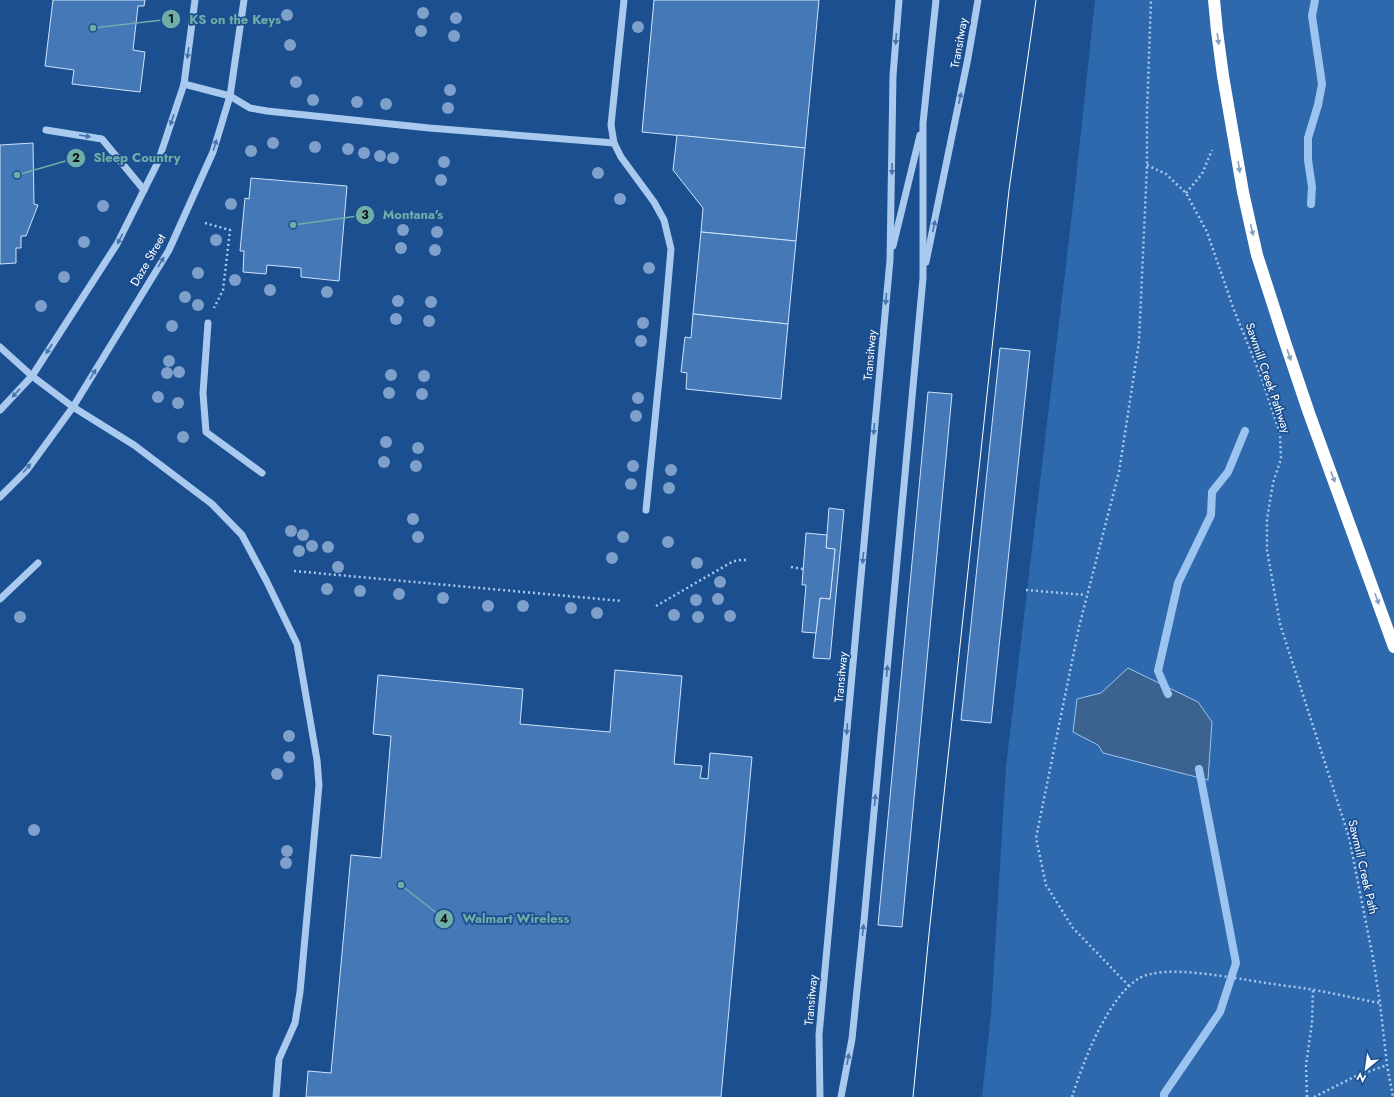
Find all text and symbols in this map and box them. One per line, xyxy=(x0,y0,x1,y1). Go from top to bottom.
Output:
callout: KS on the Keys xyxy=(161,7,289,32)
text: 1 xyxy=(168,10,174,28)
text: KS on the Keys xyxy=(189,10,281,29)
street label: Transitway xyxy=(946,16,972,70)
one-way arrow xyxy=(892,33,899,45)
one-way arrow xyxy=(1215,33,1221,45)
one-way arrow xyxy=(185,47,191,59)
one-way arrow xyxy=(957,92,963,105)
one-way arrow xyxy=(168,115,174,127)
one-way arrow xyxy=(79,133,91,139)
one-way arrow xyxy=(212,138,218,150)
callout: Sleep Country xyxy=(66,145,189,170)
text: Sleep Country xyxy=(94,148,181,167)
text: 2 xyxy=(72,149,80,167)
one-way arrow xyxy=(1236,161,1242,173)
one-way arrow xyxy=(888,163,895,175)
callout: Montana's xyxy=(355,202,451,227)
text: Montana's xyxy=(383,205,443,224)
text: 3 xyxy=(361,206,369,224)
one-way arrow xyxy=(931,220,937,232)
one-way arrow xyxy=(1249,224,1255,236)
street label: Daze Street xyxy=(126,230,170,289)
one-way arrow xyxy=(117,234,123,245)
one-way arrow xyxy=(157,256,164,268)
one-way arrow xyxy=(883,293,890,305)
street label: Sawmill Creek Pathway xyxy=(1241,320,1296,436)
street label: Transitway xyxy=(859,328,881,381)
one-way arrow xyxy=(46,343,53,354)
one-way arrow xyxy=(1286,349,1292,361)
one-way arrow xyxy=(90,368,97,380)
one-way arrow xyxy=(11,388,21,398)
one-way arrow xyxy=(871,422,878,435)
one-way arrow xyxy=(23,463,31,474)
one-way arrow xyxy=(1330,472,1336,484)
one-way arrow xyxy=(859,552,866,564)
one-way arrow xyxy=(1374,594,1380,606)
street label: Transitway xyxy=(830,650,852,703)
one-way arrow xyxy=(884,665,890,677)
one-way arrow xyxy=(844,723,850,735)
one-way arrow xyxy=(872,794,878,806)
street label: Sawmill Creek Path xyxy=(1343,818,1383,916)
callout: Walmart Wireless xyxy=(434,906,577,931)
text: Walmart Wireless xyxy=(463,909,570,928)
text: 4 xyxy=(440,910,448,928)
one-way arrow xyxy=(860,923,866,936)
street label: Transitway xyxy=(800,973,822,1026)
north arrow xyxy=(1346,1049,1386,1089)
one-way arrow xyxy=(846,1053,852,1065)
text: N xyxy=(1353,1069,1369,1087)

